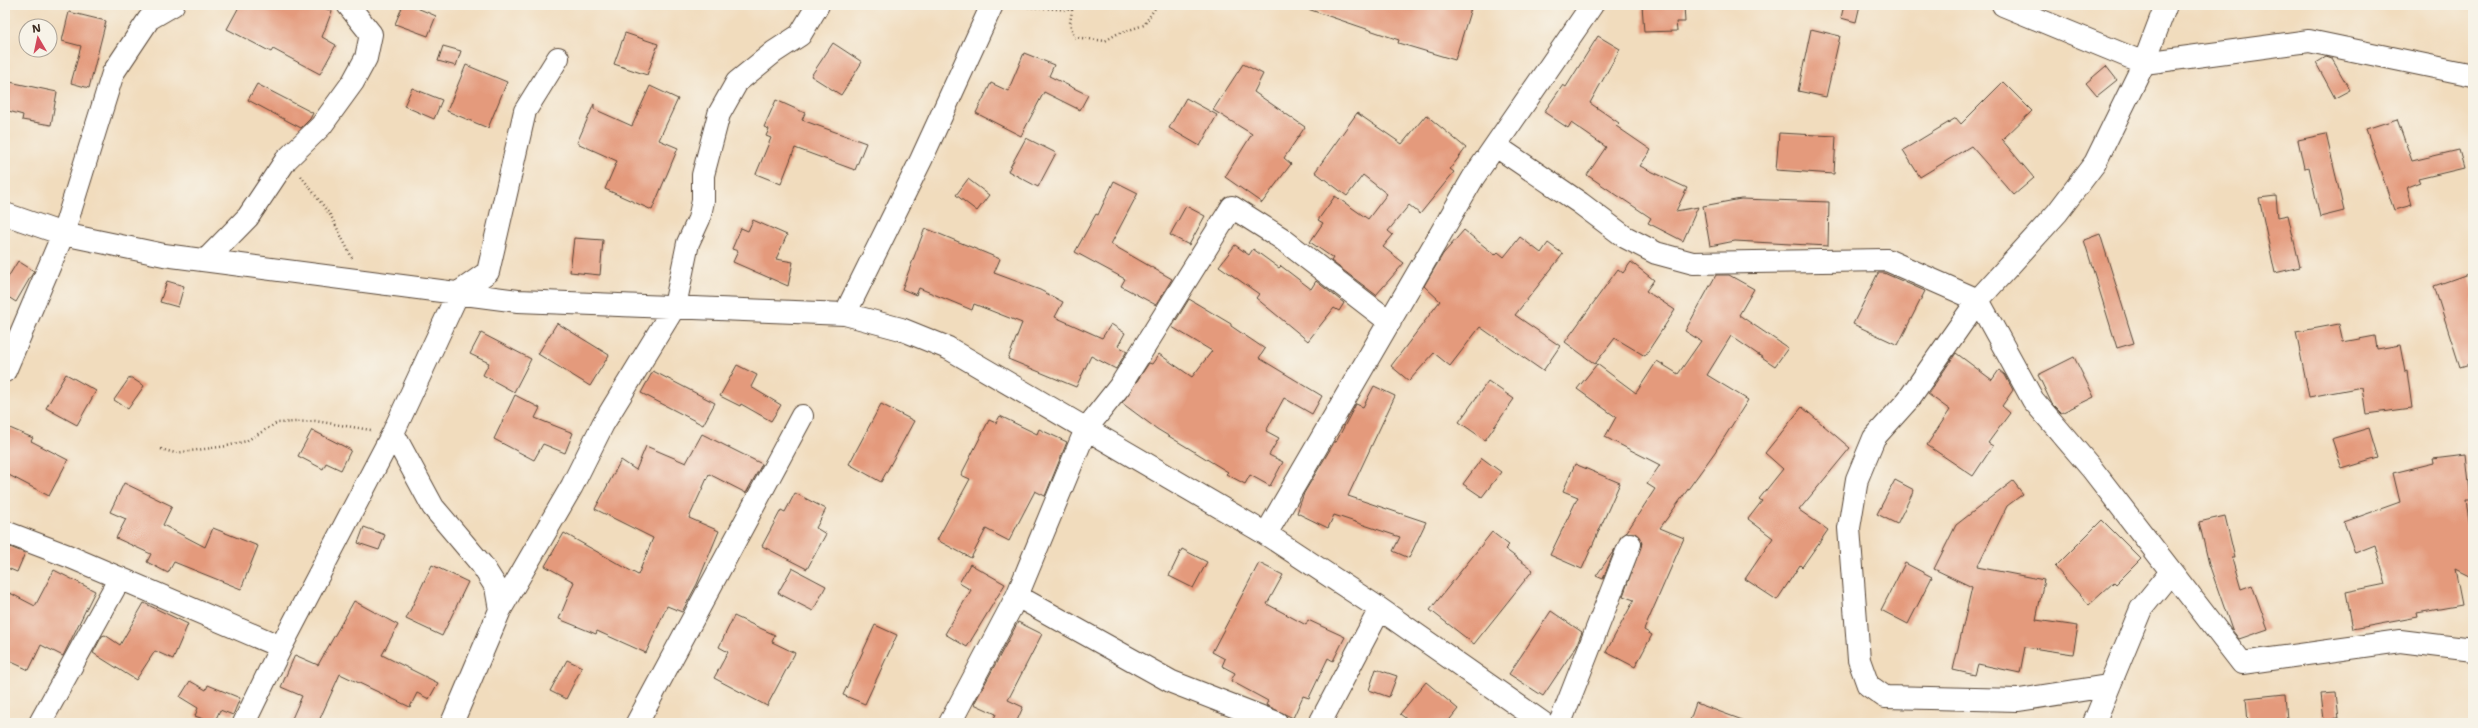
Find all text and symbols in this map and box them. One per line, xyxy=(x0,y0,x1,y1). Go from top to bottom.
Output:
north arrow xyxy=(18,18,58,58)
text: N xyxy=(31,20,42,37)

